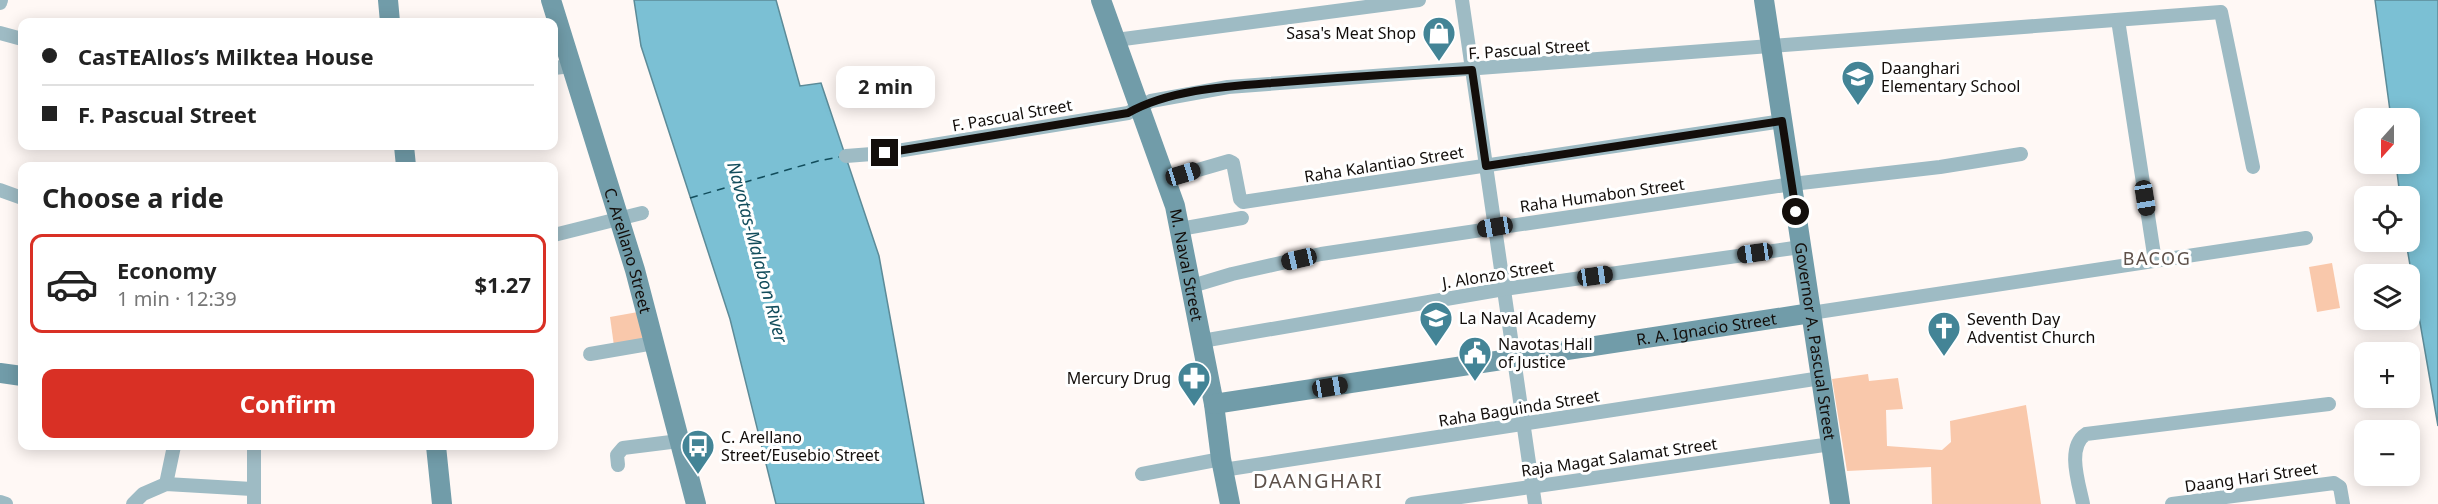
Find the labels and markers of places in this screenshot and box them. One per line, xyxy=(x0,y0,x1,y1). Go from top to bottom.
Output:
shop icon: Sasa's Meat Shop xyxy=(1421,15,1457,62)
place label: Sasa's Meat Shop xyxy=(1286,22,1416,44)
place label: Daanghari Elementary School xyxy=(1881,57,2020,97)
school or university icon: Daanghari Elementary School xyxy=(1840,59,1876,106)
school or university icon: La Naval Academy xyxy=(1418,300,1454,347)
place label: La Naval Academy xyxy=(1459,307,1597,329)
place label: Seventh Day Adventist Church xyxy=(1967,308,2095,348)
church icon: Seventh Day Adventist Church xyxy=(1926,310,1962,357)
place label: Navotas Hall of Justice xyxy=(1498,333,1593,373)
public building icon: Navotas Hall of Justice xyxy=(1457,335,1493,382)
pharmacy icon: Mercury Drug xyxy=(1176,360,1212,407)
place label: Mercury Drug xyxy=(1067,367,1171,389)
place label: C. Arellano Street/Eusebio Street xyxy=(721,426,880,466)
bus stop icon: C. Arellano Street/Eusebio Street xyxy=(680,428,716,475)

